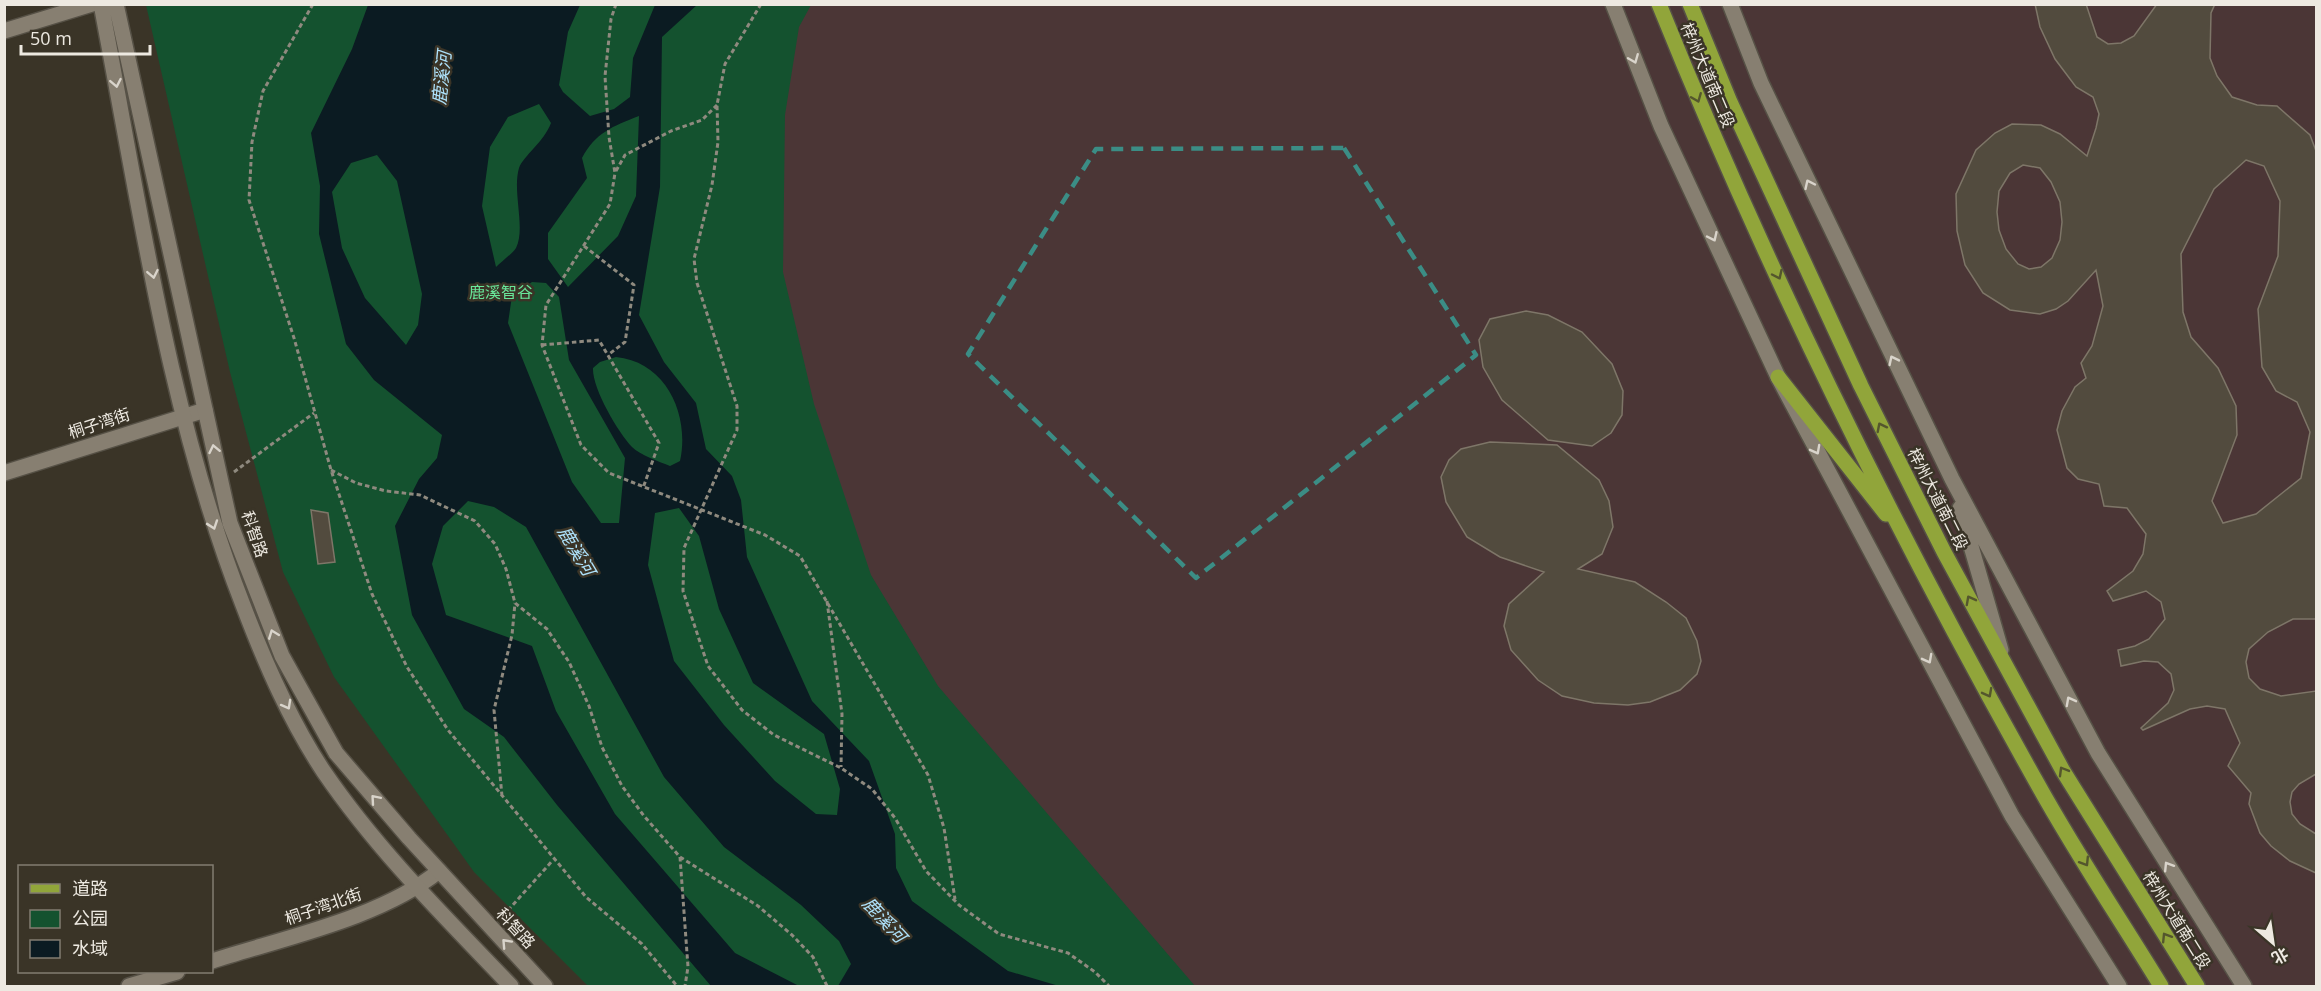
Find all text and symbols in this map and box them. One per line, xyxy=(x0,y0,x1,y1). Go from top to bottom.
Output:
scale bar xyxy=(21,18,150,56)
street label: 梓州大道南二段 xyxy=(1676,19,1740,131)
text: 50 m xyxy=(30,26,72,50)
water label: 鹿溪河 xyxy=(426,47,456,106)
one-way arrow xyxy=(1627,53,1640,64)
one-way arrow xyxy=(109,77,122,87)
one-way arrow xyxy=(1690,91,1702,102)
one-way arrow xyxy=(1805,180,1817,191)
one-way arrow xyxy=(1706,231,1718,242)
one-way arrow xyxy=(146,269,159,279)
one-way arrow xyxy=(1770,269,1782,280)
park label: 鹿溪智谷 xyxy=(469,281,533,303)
one-way arrow xyxy=(1889,356,1901,367)
street label: 桐子湾街 xyxy=(65,403,133,443)
one-way arrow xyxy=(1877,422,1888,433)
one-way arrow xyxy=(208,444,221,454)
one-way arrow xyxy=(1809,444,1821,455)
street label: 梓州大道南二段 xyxy=(1903,444,1973,554)
street label: 科智路 xyxy=(237,508,273,560)
one-way arrow xyxy=(206,519,219,530)
water label: 鹿溪河 xyxy=(553,521,603,582)
one-way arrow xyxy=(1966,596,1977,606)
one-way arrow xyxy=(268,629,280,640)
one-way arrow xyxy=(1921,653,1932,664)
one-way arrow xyxy=(1981,687,1992,697)
one-way arrow xyxy=(2066,697,2077,707)
one-way arrow xyxy=(280,699,291,709)
one-way arrow xyxy=(2059,767,2070,778)
one-way arrow xyxy=(371,795,382,806)
one-way arrow xyxy=(2077,856,2089,866)
one-way arrow xyxy=(2164,862,2176,872)
legend xyxy=(18,865,213,973)
street label: 梓州大道南二段 xyxy=(2138,867,2216,973)
text: 道路 xyxy=(72,876,108,900)
street label: 桐子湾北街 xyxy=(282,883,364,929)
water label: 鹿溪河 xyxy=(858,891,914,949)
street label: 科智路 xyxy=(492,903,540,953)
text: 公园 xyxy=(72,906,108,930)
north arrow xyxy=(2243,913,2303,973)
one-way arrow xyxy=(2162,933,2174,943)
text: 水域 xyxy=(72,936,108,960)
one-way arrow xyxy=(502,940,513,951)
text: 北 xyxy=(2268,943,2293,970)

